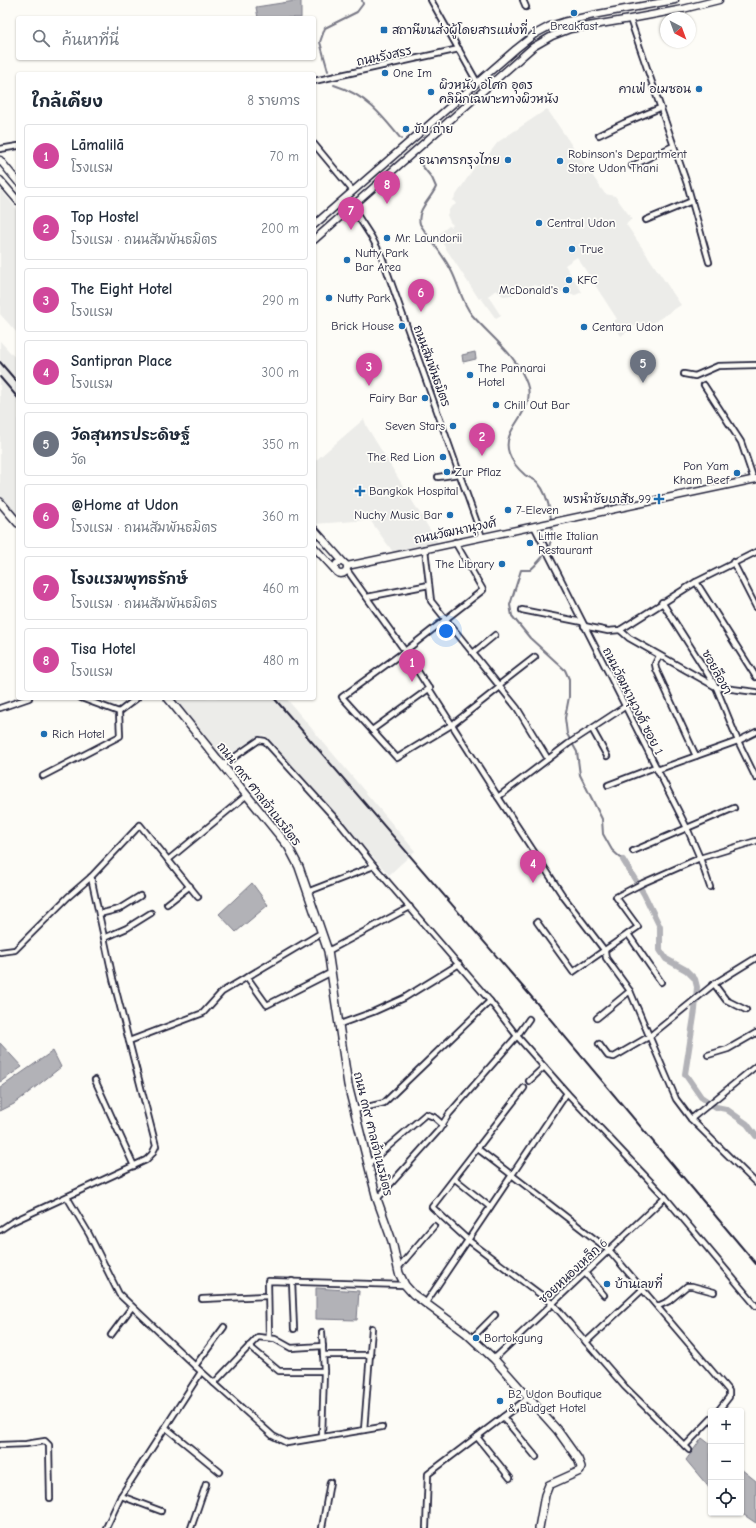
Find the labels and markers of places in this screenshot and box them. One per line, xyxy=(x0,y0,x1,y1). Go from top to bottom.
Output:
marker: Breakfast xyxy=(569,8,579,18)
place label: สถานีขนส่งผู้โดยสารแห่งที่ 1 xyxy=(392,19,536,39)
place label: Breakfast xyxy=(550,19,598,33)
marker: สถานีขนส่งผู้โดยสารแห่งที่ 1 xyxy=(379,25,389,35)
place label: One Im xyxy=(393,66,432,80)
marker: One Im xyxy=(380,68,390,78)
place label: ผิวหนัง อโศก อุดร คลินิกเฉพาะทางผิวหนัง xyxy=(439,77,559,106)
place label: คาเฟ่ อเมซอน xyxy=(619,81,691,96)
marker: คาเฟ่ อเมซอน xyxy=(694,84,704,94)
marker: ผิวหนัง อโศก อุดร คลินิกเฉพาะทางผิวหนัง xyxy=(426,87,436,97)
place label: ขับ ถ่าย xyxy=(414,121,453,136)
marker: ขับ ถ่าย xyxy=(401,124,411,134)
place label: Robinson's Department Store Udon Thani xyxy=(568,147,687,175)
place label: ธนาคารกรุงไทย xyxy=(419,152,500,169)
marker: ธนาคารกรุงไทย xyxy=(503,155,513,165)
marker: Robinson's Department Store Udon Thani xyxy=(555,156,565,166)
pin: 8 xyxy=(374,171,400,204)
pin: 7 xyxy=(338,197,364,230)
place label: Central Udon xyxy=(547,216,615,230)
marker: Central Udon xyxy=(534,218,544,228)
place label: Mr. Laundorii xyxy=(395,231,462,245)
marker: Mr. Laundorii xyxy=(382,233,392,243)
place label: True xyxy=(580,242,603,256)
marker: True xyxy=(567,244,577,254)
place label: Nutty Park Bar Area xyxy=(355,246,408,274)
marker: Nutty Park Bar Area xyxy=(342,255,352,265)
place label: KFC xyxy=(577,273,598,287)
marker: KFC xyxy=(564,275,574,285)
pin: 6 xyxy=(408,279,434,312)
place label: McDonald's xyxy=(499,283,558,297)
marker: McDonald's xyxy=(561,285,571,295)
place label: Nutty Park xyxy=(337,291,390,305)
marker: Nutty Park xyxy=(324,293,334,303)
place label: Brick House xyxy=(331,319,394,333)
place label: Centara Udon xyxy=(592,320,664,334)
marker: Brick House xyxy=(397,321,407,331)
marker: Centara Udon xyxy=(579,322,589,332)
pin: 5 xyxy=(630,350,656,383)
pin: 3 xyxy=(356,353,382,386)
place label: The Pannarai Hotel xyxy=(478,361,546,389)
marker: The Pannarai Hotel xyxy=(465,370,475,380)
place label: Fairy Bar xyxy=(369,391,417,405)
marker: Fairy Bar xyxy=(420,393,430,403)
place label: Chill Out Bar xyxy=(504,398,570,412)
marker: Chill Out Bar xyxy=(491,400,501,410)
place label: Seven Stars xyxy=(385,419,445,433)
marker: Seven Stars xyxy=(448,421,458,431)
pin: 2 xyxy=(469,423,495,456)
place label: The Red Lion xyxy=(367,450,435,464)
marker: The Red Lion xyxy=(438,452,448,462)
place label: Pon Yam Kham Beef xyxy=(673,459,730,487)
place label: Zur Pflaz xyxy=(455,465,502,479)
marker: Zur Pflaz xyxy=(442,467,452,477)
marker: Pon Yam Kham Beef xyxy=(732,468,742,478)
place label: Bangkok Hospital xyxy=(369,484,458,498)
marker: Bangkok Hospital xyxy=(354,485,366,497)
place label: พรนำชัยเภสัช 99 xyxy=(563,492,651,506)
marker: พรนำชัยเภสัช 99 xyxy=(654,494,664,504)
place label: 7-Eleven xyxy=(516,503,559,517)
marker: 7-Eleven xyxy=(503,505,513,515)
place label: Nuchy Music Bar xyxy=(354,508,442,522)
marker: Nuchy Music Bar xyxy=(445,510,455,520)
place label: Little Italian Restaurant xyxy=(538,529,598,557)
marker: Little Italian Restaurant xyxy=(525,538,535,548)
place label: The Library xyxy=(435,557,495,571)
marker: The Library xyxy=(497,559,507,569)
pin: 1 xyxy=(399,649,425,682)
place label: Rich Hotel xyxy=(52,727,105,741)
marker: Rich Hotel xyxy=(39,729,49,739)
pin: 4 xyxy=(520,850,546,883)
place label: บ้านเลขที่ xyxy=(615,1273,663,1291)
marker: บ้านเลขที่ xyxy=(602,1279,612,1289)
place label: Bortokgung xyxy=(484,1331,543,1345)
marker: Bortokgung xyxy=(471,1333,481,1343)
place label: B2 Udon Boutique & Budget Hotel xyxy=(508,1387,602,1415)
marker: B2 Udon Boutique & Budget Hotel xyxy=(495,1396,505,1406)

